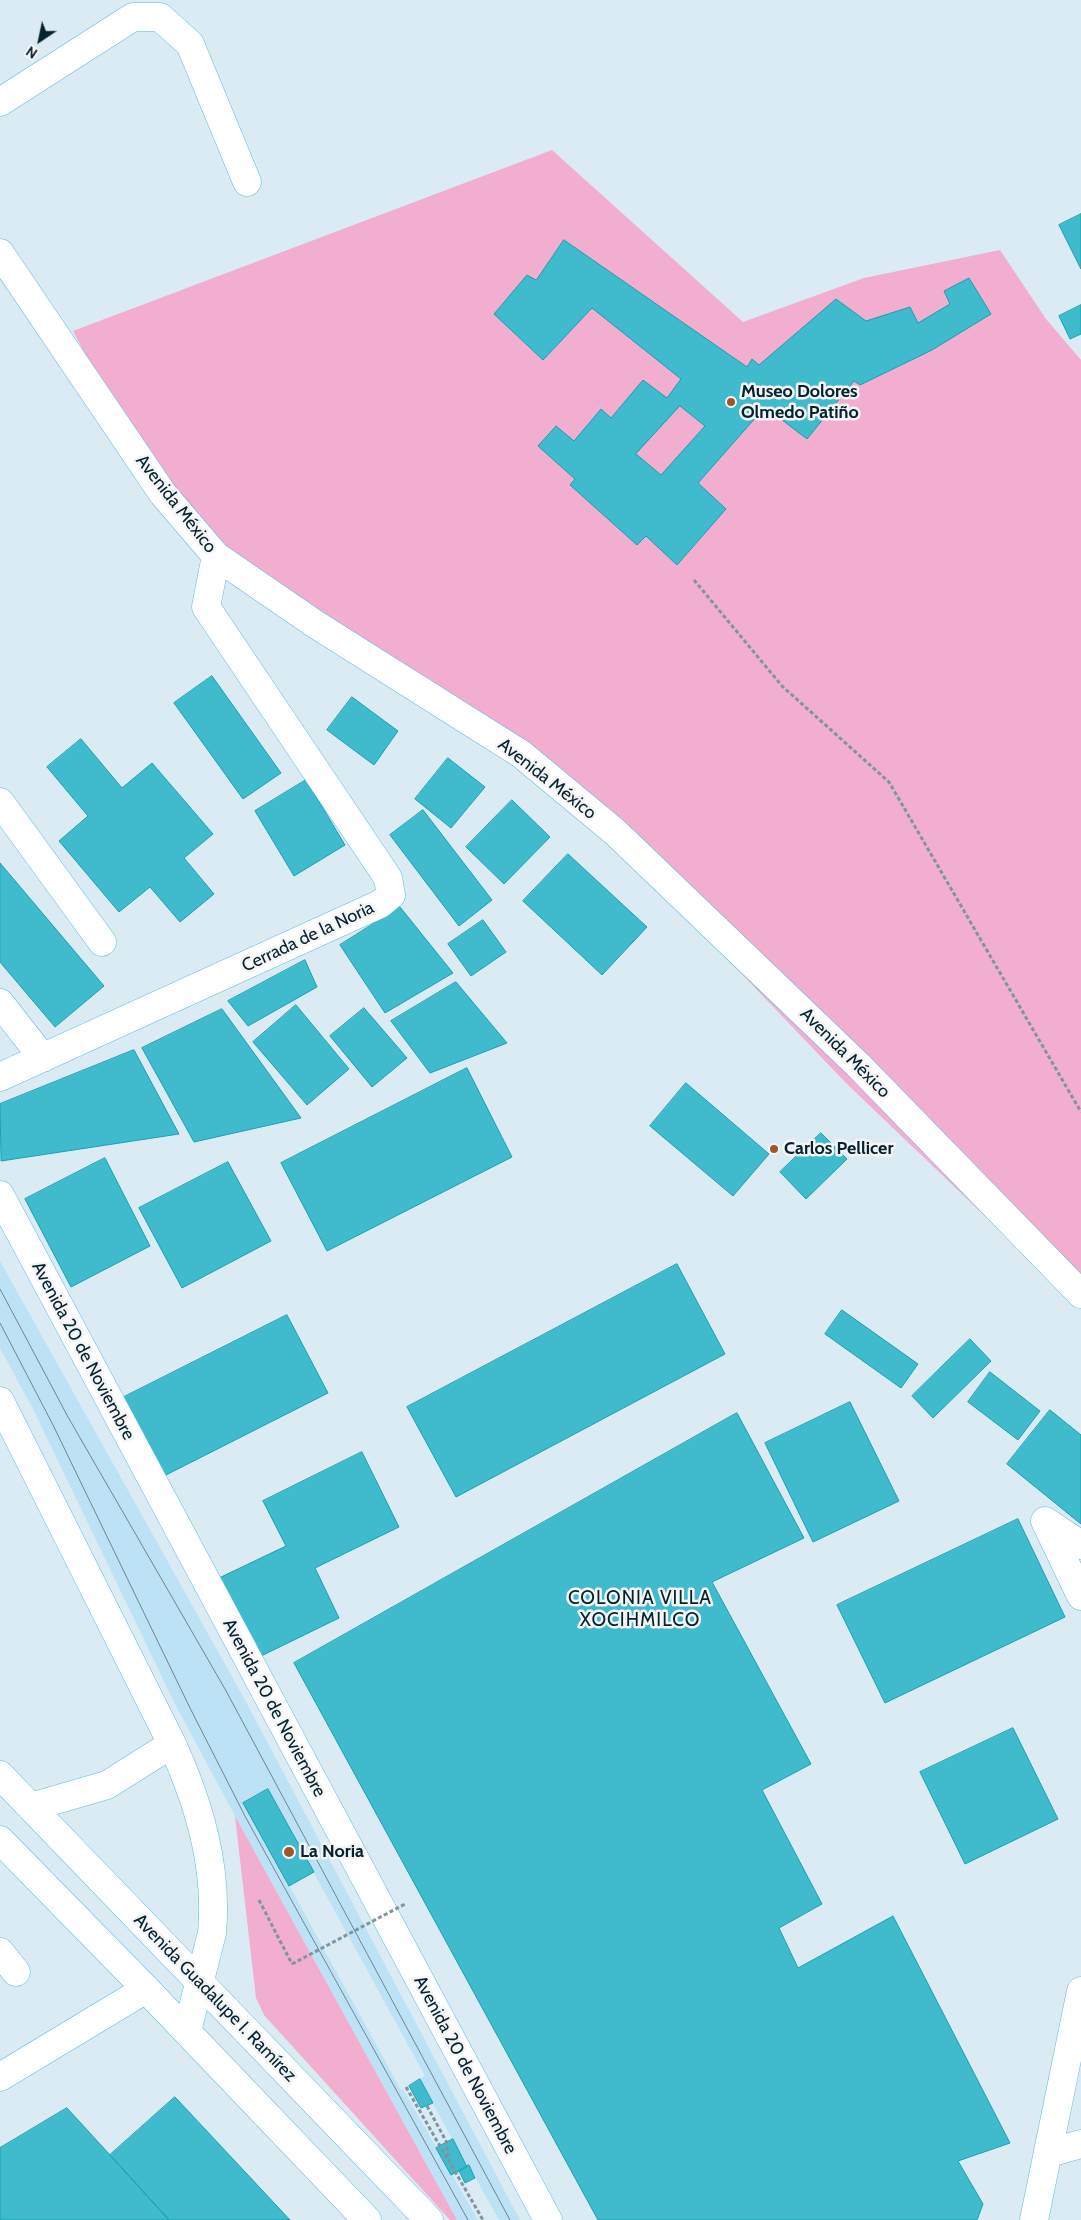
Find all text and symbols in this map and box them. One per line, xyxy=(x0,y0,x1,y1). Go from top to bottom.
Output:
north arrow xyxy=(15,15,65,65)
text: N xyxy=(22,42,41,63)
place label: Museo Dolores Olmedo Patiño xyxy=(741,381,859,424)
marker: Museo Dolores Olmedo Patiño xyxy=(725,396,737,408)
street label: Avenida México xyxy=(131,451,221,557)
street label: Avenida México xyxy=(494,734,600,824)
street label: Cerrada de la Noria xyxy=(239,897,377,977)
street label: Avenida México xyxy=(795,1003,895,1103)
place label: Carlos Pellicer xyxy=(784,1138,893,1160)
marker: Carlos Pellicer xyxy=(768,1143,780,1155)
street label: Avenida 20 de Noviembre xyxy=(27,1258,139,1444)
district label: COLONIA VILLA XOCIHMILCO xyxy=(566,1587,714,1631)
street label: Avenida 20 de Noviembre xyxy=(218,1615,330,1801)
place label: La Noria xyxy=(300,1841,364,1863)
marker: La Noria xyxy=(282,1845,296,1859)
street label: Avenida Guadalupe I. Ramírez xyxy=(129,1910,301,2086)
street label: Avenida 20 de Noviembre xyxy=(409,1972,521,2158)

